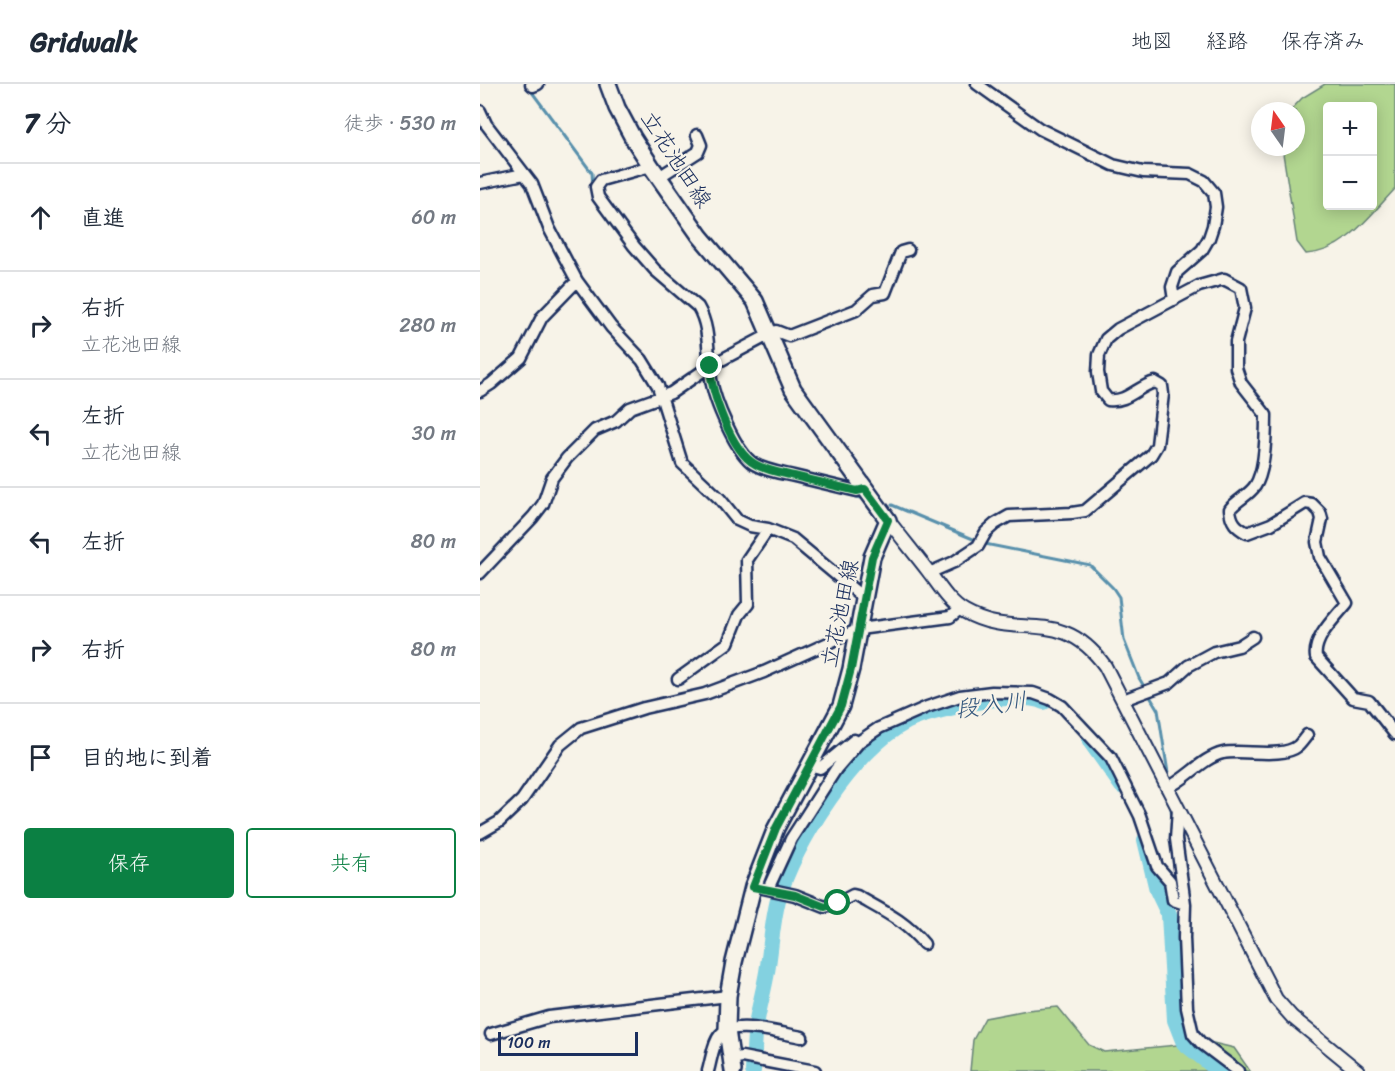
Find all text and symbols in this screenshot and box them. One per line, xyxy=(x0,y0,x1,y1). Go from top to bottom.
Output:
text: Gridwalk xyxy=(30,17,138,66)
text: 地図 xyxy=(1131,22,1173,60)
text: 経路 xyxy=(1206,22,1248,60)
text: 保存済み xyxy=(1281,22,1365,60)
text: 7 分 xyxy=(24,100,72,146)
north arrow xyxy=(1251,102,1305,156)
map controls xyxy=(1323,102,1377,210)
button: + xyxy=(1323,102,1377,156)
street label: 立花池田線 xyxy=(630,103,723,216)
text: 徒歩 · 530 m xyxy=(344,106,456,141)
button: − xyxy=(1323,156,1377,210)
text: 直進 xyxy=(81,198,125,237)
text: 60 m xyxy=(411,200,456,235)
icon: ahead xyxy=(24,201,57,234)
text: 右折 xyxy=(81,288,125,327)
text: 280 m xyxy=(399,308,456,343)
icon: right xyxy=(24,309,57,342)
text: 立花池田線 xyxy=(81,327,181,362)
route end xyxy=(696,352,722,378)
text: 左折 xyxy=(81,396,125,435)
text: 30 m xyxy=(412,416,456,451)
icon: left xyxy=(24,417,57,450)
text: 立花池田線 xyxy=(81,435,181,470)
text: 左折 xyxy=(81,522,125,561)
text: 80 m xyxy=(411,524,456,559)
icon: left xyxy=(24,525,57,558)
street label: 立花池田線 xyxy=(809,555,870,671)
text: 右折 xyxy=(81,630,125,669)
text: 80 m xyxy=(411,632,456,667)
icon: right xyxy=(24,633,57,666)
water label: 段入川 xyxy=(953,680,1029,730)
text: 目的地に到着 xyxy=(81,738,213,777)
icon: arrive xyxy=(24,741,57,774)
button: 保存 xyxy=(24,828,234,898)
button: 共有 xyxy=(246,828,456,898)
route start xyxy=(824,889,850,915)
text: 100 m xyxy=(507,1028,551,1057)
scale bar xyxy=(498,1029,638,1056)

